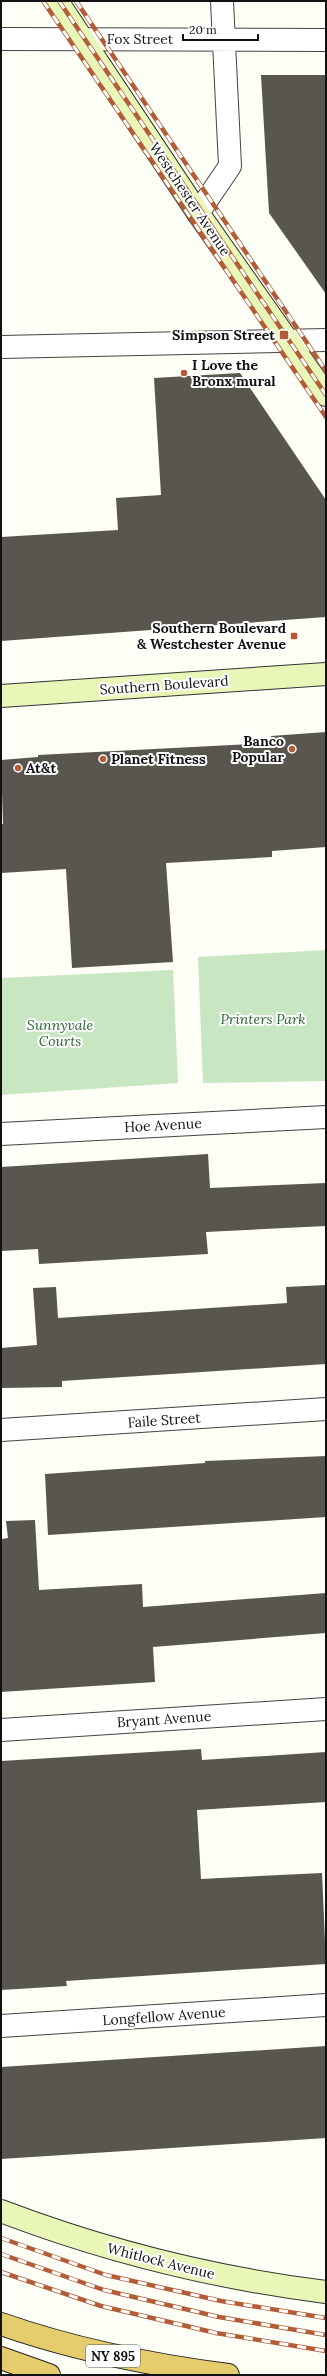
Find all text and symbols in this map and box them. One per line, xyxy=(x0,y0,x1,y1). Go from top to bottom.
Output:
scale bar xyxy=(183,16,258,42)
text: 20 m xyxy=(189,22,217,37)
street label: Fox Street xyxy=(107,30,174,48)
street label: Westchester Avenue xyxy=(145,139,235,260)
place label: Simpson Street xyxy=(172,326,275,344)
marker: Simpson Street xyxy=(278,329,290,341)
place label: I Love the Bronx mural xyxy=(192,356,276,390)
marker: I Love the Bronx mural xyxy=(179,368,189,378)
place label: Southern Boulevard & Westchester Avenue xyxy=(137,619,286,653)
marker: Southern Boulevard & Westchester Avenue xyxy=(289,631,299,641)
street label: Southern Boulevard xyxy=(99,672,229,698)
place label: Banco Popular xyxy=(232,732,284,766)
marker: Banco Popular xyxy=(287,744,297,754)
place label: Planet Fitness xyxy=(111,750,206,768)
marker: Planet Fitness xyxy=(98,754,108,764)
place label: At&t xyxy=(26,759,56,777)
marker: At&t xyxy=(13,763,23,773)
park label: Printers Park xyxy=(221,1010,306,1028)
park label: Sunnyvale Courts xyxy=(27,1016,93,1050)
street label: Hoe Avenue xyxy=(124,1114,203,1136)
street label: Faile Street xyxy=(127,1408,202,1432)
street label: Bryant Avenue xyxy=(116,1707,212,1731)
street label: Longfellow Avenue xyxy=(102,2003,227,2029)
street label: Whitlock Avenue xyxy=(105,2239,217,2283)
road number: NY 895 xyxy=(86,2345,140,2367)

